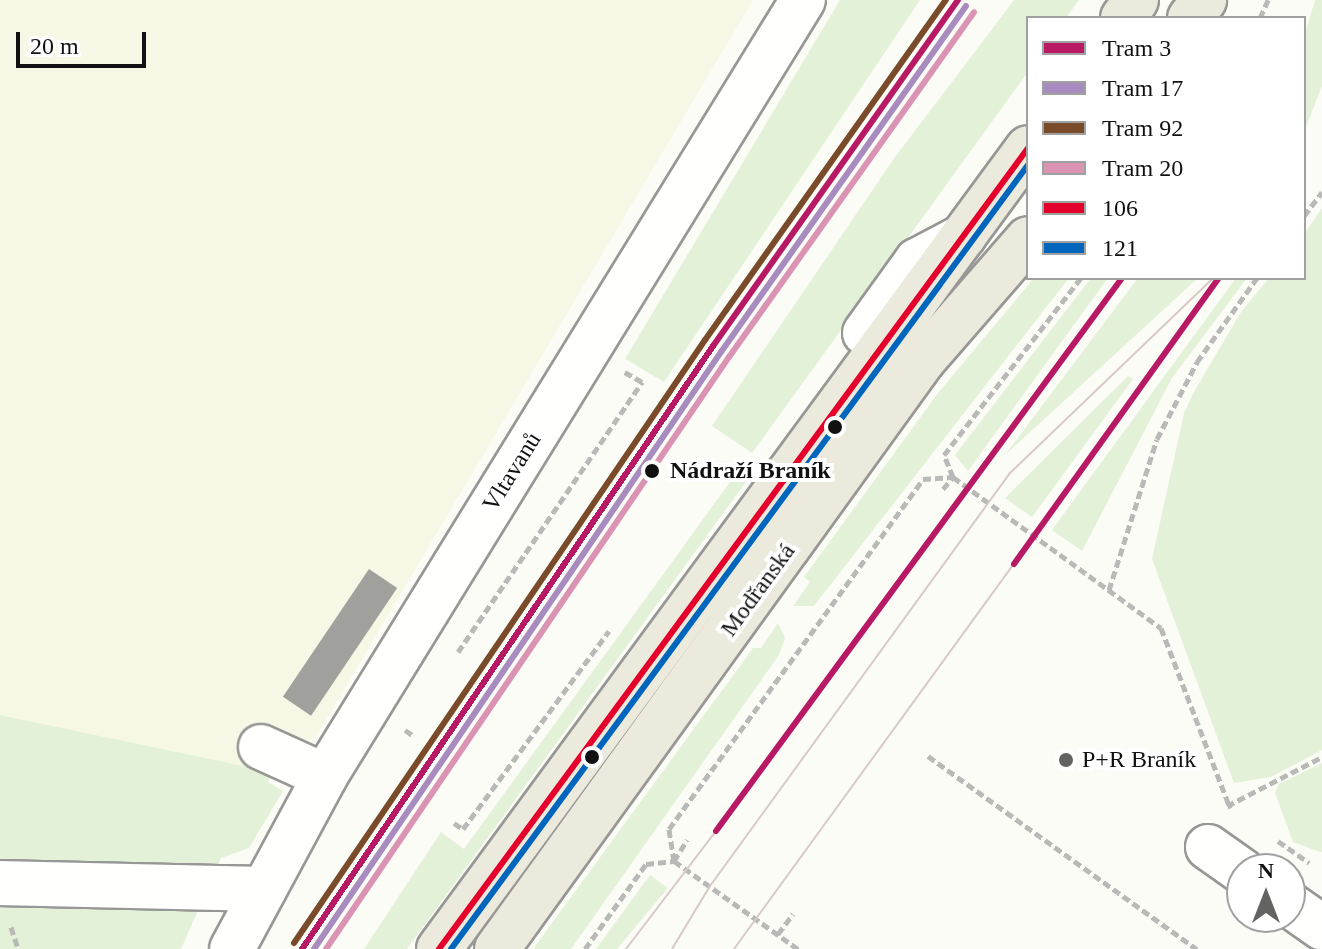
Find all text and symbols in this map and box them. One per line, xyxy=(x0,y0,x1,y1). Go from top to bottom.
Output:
scale bar xyxy=(20,16,150,66)
legend xyxy=(1026,16,1306,280)
text: 20 m xyxy=(30,33,79,59)
text: Tram 3 xyxy=(1102,35,1171,61)
text: Tram 17 xyxy=(1102,75,1183,101)
text: Tram 92 xyxy=(1102,115,1183,141)
text: Tram 20 xyxy=(1102,155,1183,181)
text: 106 xyxy=(1102,195,1138,221)
text: 121 xyxy=(1102,235,1138,261)
unlabelled marker xyxy=(827,419,843,435)
street label: Vltavanů xyxy=(476,427,548,517)
place label: Nádraží Braník xyxy=(670,457,831,485)
marker: Nádraží Braník xyxy=(641,460,663,482)
street label: Modřanská xyxy=(715,538,801,642)
place label: P+R Braník xyxy=(1082,746,1196,774)
unlabelled marker xyxy=(584,749,600,765)
marker: P+R Braník xyxy=(1057,751,1075,769)
north arrow xyxy=(1226,853,1306,933)
text: N xyxy=(1258,858,1274,883)

